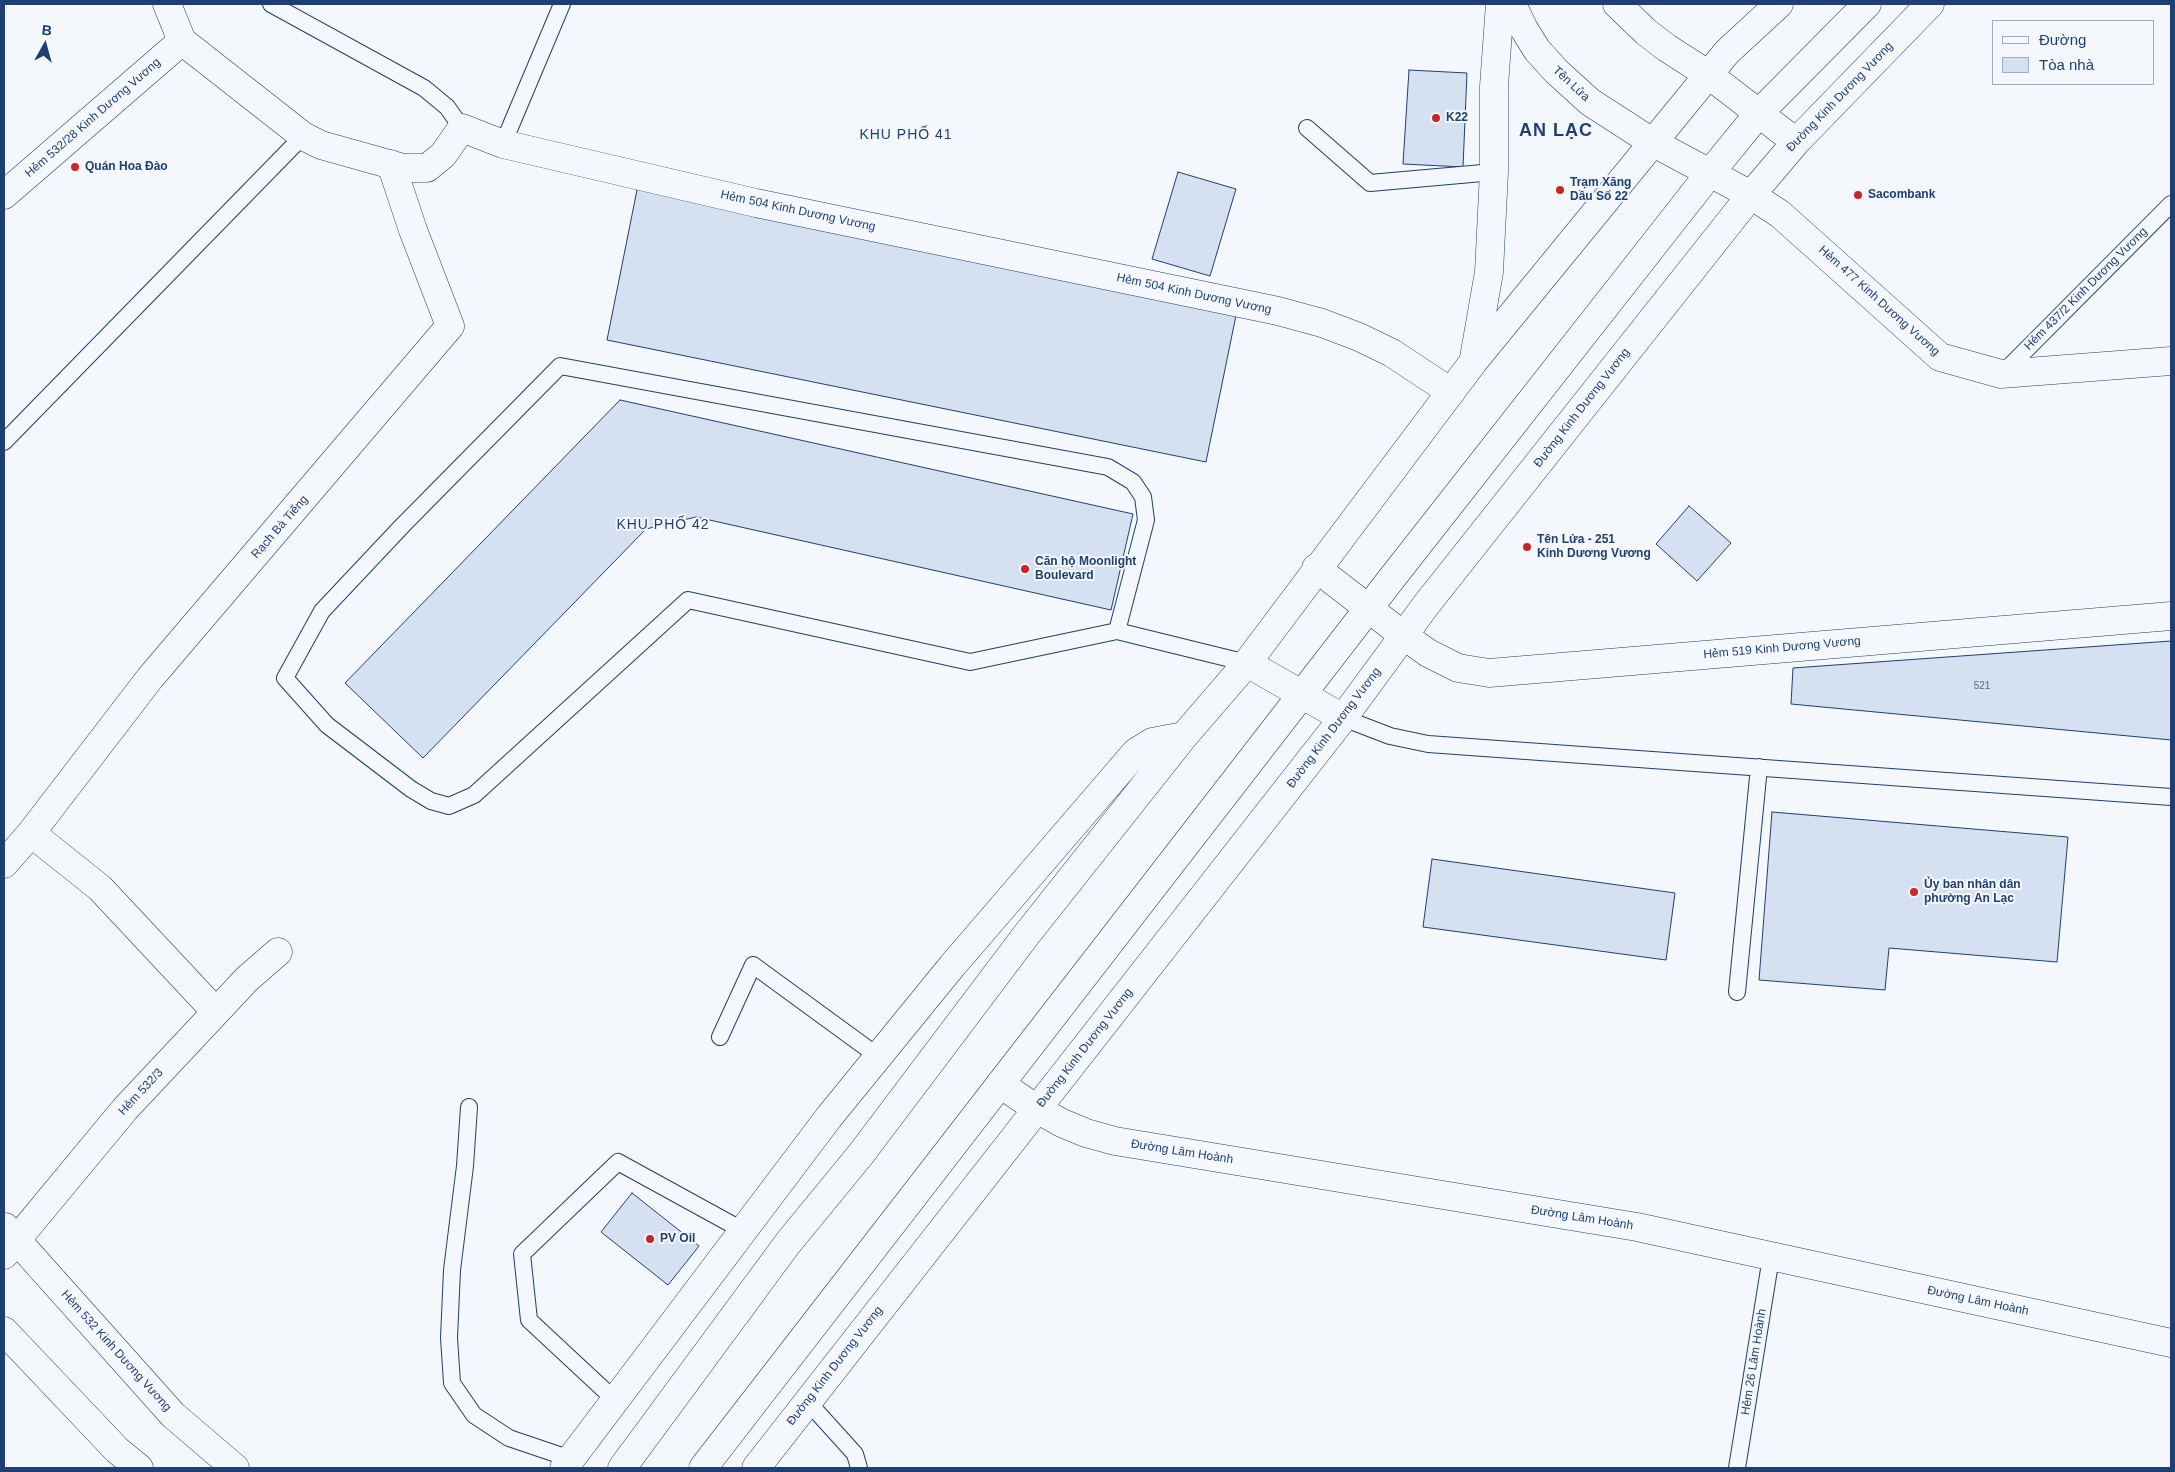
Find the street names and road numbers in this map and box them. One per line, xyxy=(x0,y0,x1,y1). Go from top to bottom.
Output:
street label: Đường Kinh Dương Vương xyxy=(1784,39,1896,155)
street label: Hẻm 532/28 Kinh Dương Vương xyxy=(22,55,164,181)
street label: Tên Lửa xyxy=(1549,63,1593,105)
street label: Hẻm 504 Kinh Dương Vương xyxy=(719,188,877,234)
street label: Hẻm 437/2 Kinh Dương Vương xyxy=(2022,225,2150,353)
street label: Hẻm 477 Kinh Dương Vương xyxy=(1816,243,1942,359)
street label: Hẻm 504 Kinh Dương Vương xyxy=(1115,271,1273,317)
street label: Đường Kinh Dương Vương xyxy=(1531,346,1633,470)
street label: Rạch Bà Tiếng xyxy=(249,492,311,562)
street label: Hẻm 519 Kinh Dương Vương xyxy=(1703,634,1861,662)
street label: Đường Kinh Dương Vương xyxy=(1284,665,1384,791)
street label: Đường Kinh Dương Vương xyxy=(1034,986,1136,1110)
street label: Hẻm 532/3 xyxy=(116,1066,166,1118)
street label: Đường Lâm Hoành xyxy=(1130,1137,1234,1167)
street label: Đường Lâm Hoành xyxy=(1530,1203,1634,1233)
street label: Đường Lâm Hoành xyxy=(1926,1283,2030,1319)
street label: Hẻm 532 Kinh Dương Vương xyxy=(58,1288,174,1414)
street label: Đường Kinh Dương Vương xyxy=(784,1304,886,1428)
street label: Hẻm 26 Lâm Hoành xyxy=(1738,1308,1770,1416)

